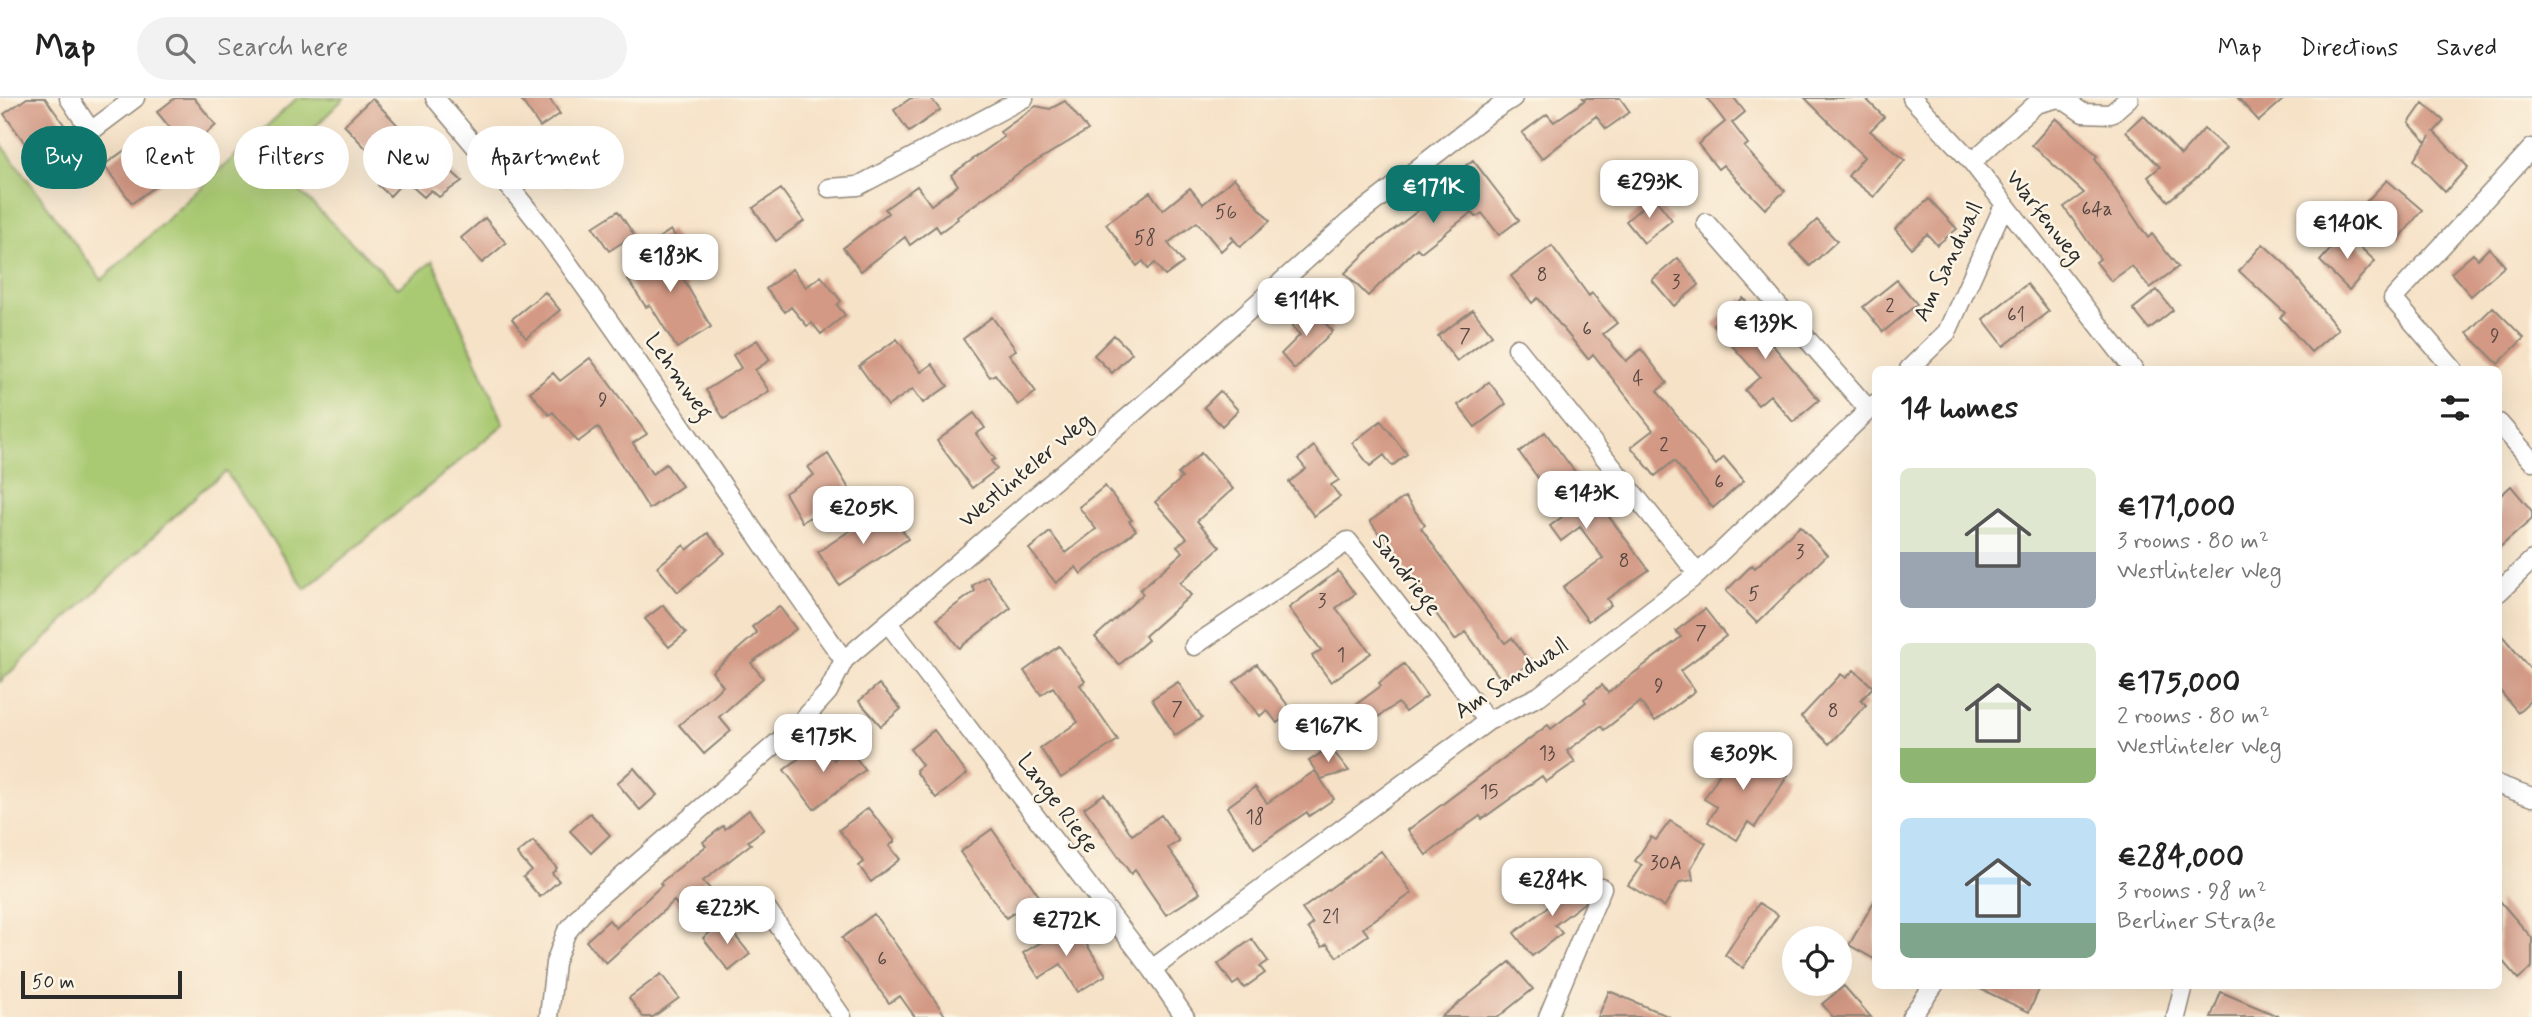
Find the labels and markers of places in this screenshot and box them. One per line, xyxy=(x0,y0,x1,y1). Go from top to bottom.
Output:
pin: €293K xyxy=(1600,160,1698,220)
pin: €171K xyxy=(1384,166,1482,225)
pin: €140K xyxy=(2298,202,2396,261)
pin: €183K xyxy=(621,234,719,294)
pin: €114K xyxy=(1257,278,1355,338)
pin: €139K xyxy=(1716,302,1814,361)
pin: €143K xyxy=(1537,472,1635,531)
pin: €205K xyxy=(814,486,912,546)
pin: €167K xyxy=(1279,704,1377,764)
pin: €175K xyxy=(774,714,872,774)
pin: €309K xyxy=(1694,732,1792,792)
pin: €284K xyxy=(1503,858,1601,918)
pin: €223K xyxy=(678,886,776,946)
pin: €272K xyxy=(1017,898,1115,958)

